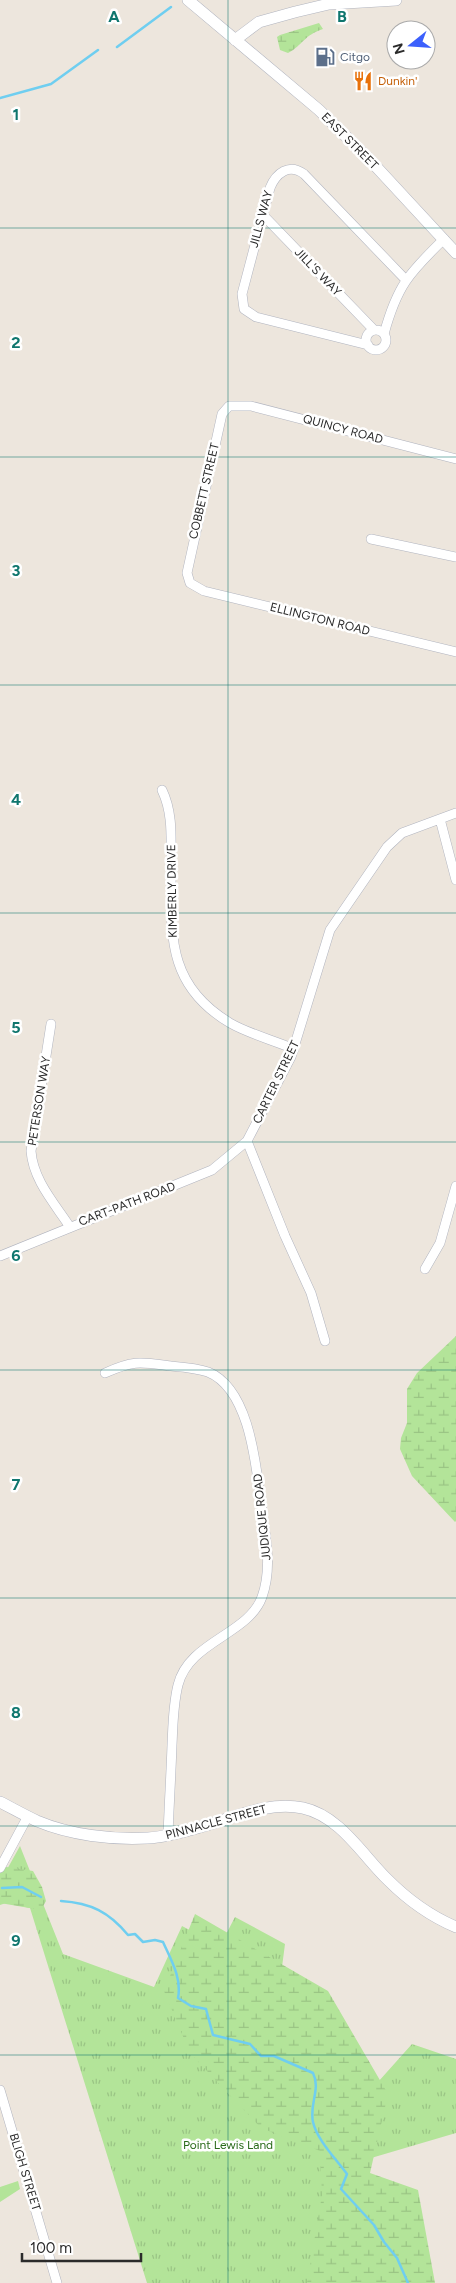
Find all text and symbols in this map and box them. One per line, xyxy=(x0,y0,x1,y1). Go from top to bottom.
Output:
text: A xyxy=(108,7,120,26)
text: B xyxy=(337,7,347,26)
north arrow xyxy=(386,20,436,70)
text: N xyxy=(389,41,409,56)
fuel station icon: Citgo xyxy=(314,46,336,68)
place label: Citgo xyxy=(340,50,370,64)
restaurant icon: Dunkin' xyxy=(352,70,374,92)
place label: Dunkin' xyxy=(378,74,417,88)
text: 1 xyxy=(13,105,19,124)
street label: EAST STREET xyxy=(319,110,382,173)
street label: JILLS WAY xyxy=(247,188,276,249)
street label: JILL'S WAY xyxy=(292,245,345,299)
text: 2 xyxy=(11,333,21,352)
street label: QUINCY ROAD xyxy=(301,412,385,446)
street label: COBBETT STREET xyxy=(186,441,222,540)
text: 3 xyxy=(12,561,21,580)
street label: ELLINGTON ROAD xyxy=(269,600,371,638)
text: 4 xyxy=(11,790,21,809)
street label: KIMBERLY DRIVE xyxy=(164,844,180,938)
text: 5 xyxy=(11,1018,21,1037)
street label: CARTER STREET xyxy=(250,1038,302,1126)
street label: PETERSON WAY xyxy=(25,1054,53,1147)
street label: CART-PATH ROAD xyxy=(77,1179,177,1229)
text: 6 xyxy=(11,1246,21,1265)
street label: JUDIQUE ROAD xyxy=(250,1473,274,1561)
text: 7 xyxy=(12,1475,21,1494)
text: 8 xyxy=(11,1703,21,1722)
street label: PINNACLE STREET xyxy=(164,1802,268,1842)
text: 9 xyxy=(11,1931,21,1950)
street label: BLIGH STREET xyxy=(7,2132,44,2213)
park label: Point Lewis Land xyxy=(183,2138,273,2152)
scale bar xyxy=(22,2230,141,2262)
text: 100 m xyxy=(30,2239,72,2257)

